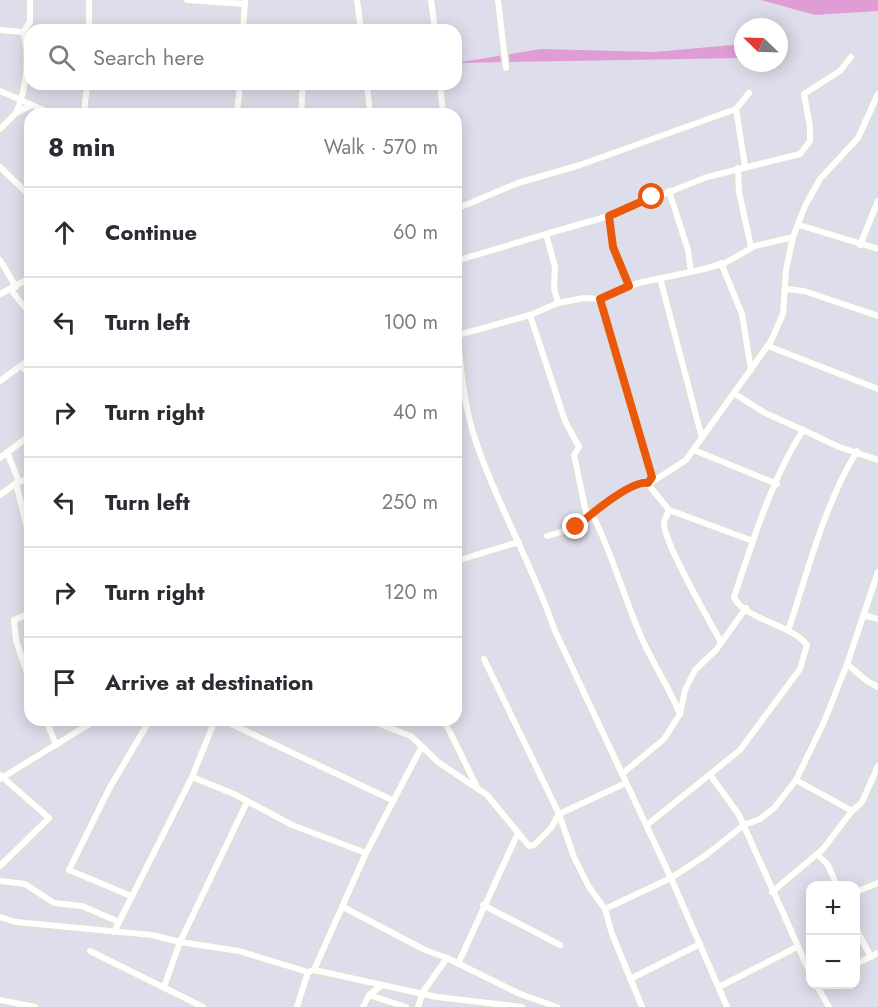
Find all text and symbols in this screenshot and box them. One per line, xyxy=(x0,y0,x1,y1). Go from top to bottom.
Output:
north arrow xyxy=(734,18,788,72)
search box xyxy=(24,24,462,90)
icon: search xyxy=(45,41,78,74)
text: Search here xyxy=(93,41,204,73)
text: 8 min xyxy=(48,128,116,166)
text: Walk · 570 m xyxy=(324,133,438,162)
route start xyxy=(638,183,664,209)
icon: ahead xyxy=(48,216,81,249)
text: Continue xyxy=(105,216,197,248)
text: 60 m xyxy=(393,218,438,247)
icon: left xyxy=(48,306,81,339)
text: Turn left xyxy=(105,306,190,338)
text: 100 m xyxy=(383,308,438,337)
icon: right xyxy=(48,396,81,429)
text: Turn right xyxy=(105,396,205,428)
text: 40 m xyxy=(393,398,438,427)
icon: left xyxy=(48,486,81,519)
text: Turn left xyxy=(105,486,190,518)
text: 250 m xyxy=(382,488,438,517)
route end xyxy=(562,513,588,539)
icon: right xyxy=(48,576,81,609)
text: Turn right xyxy=(105,576,205,608)
text: 120 m xyxy=(384,578,438,607)
icon: arrive xyxy=(48,666,81,699)
text: Arrive at destination xyxy=(105,666,314,698)
map controls xyxy=(806,881,860,989)
button: + xyxy=(806,881,860,935)
button: − xyxy=(806,935,860,989)

